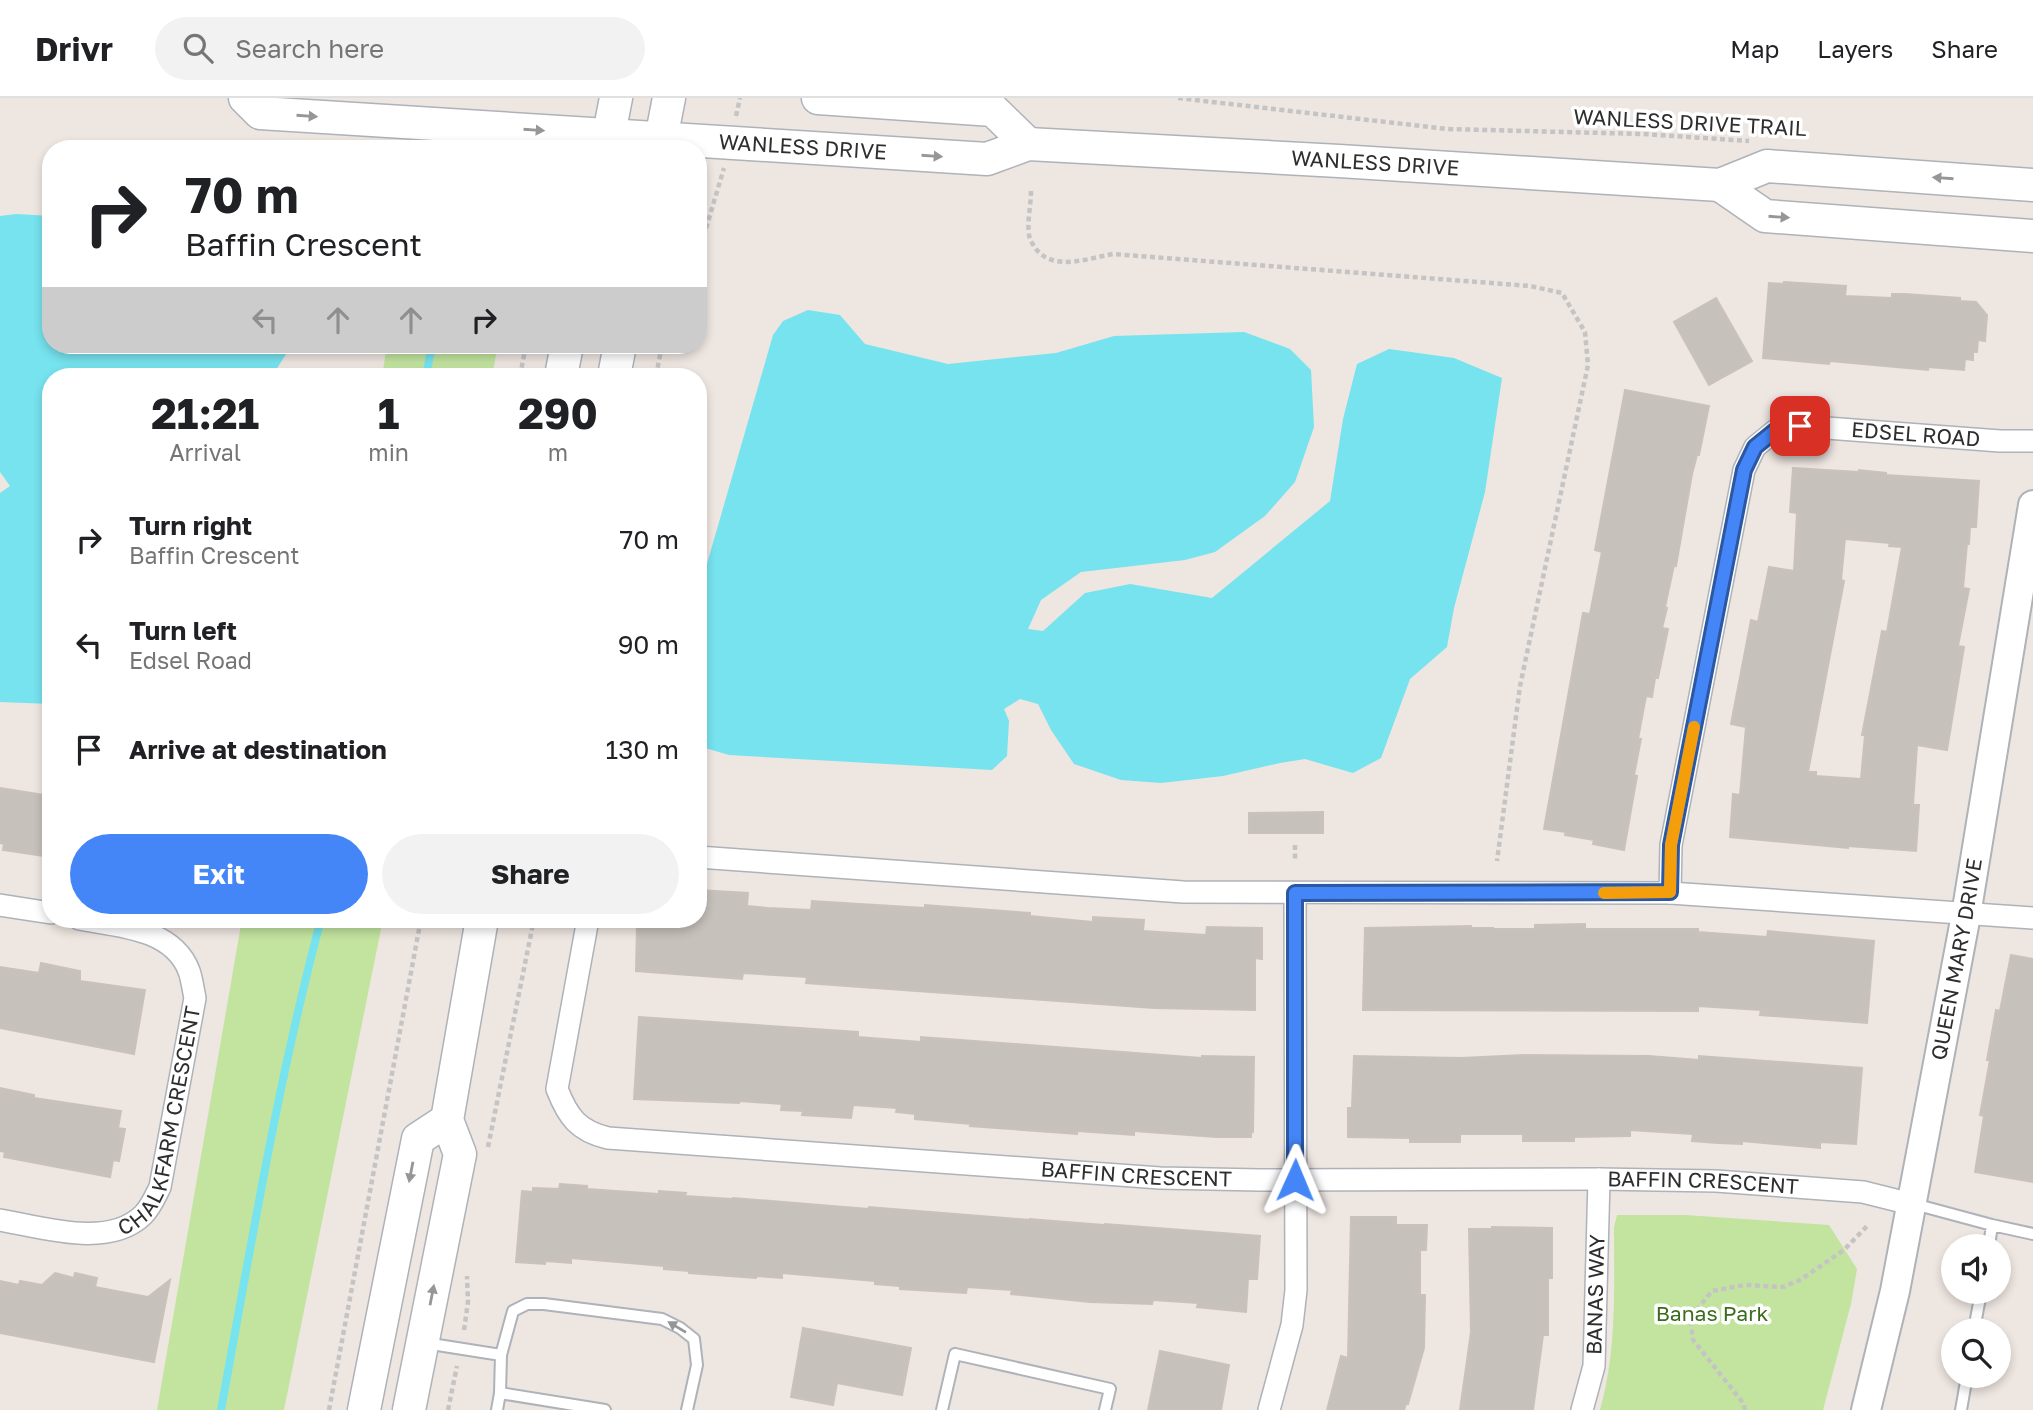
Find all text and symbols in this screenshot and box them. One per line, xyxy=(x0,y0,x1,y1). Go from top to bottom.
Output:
search box xyxy=(155,17,645,80)
text: Drivr xyxy=(35,29,113,68)
icon: search xyxy=(179,29,217,67)
text: Search here xyxy=(235,33,384,64)
text: Map xyxy=(1730,34,1779,63)
text: Layers xyxy=(1817,34,1893,63)
text: Share xyxy=(1931,34,1998,63)
street label: WANLESS DRIVE TRAIL xyxy=(1573,103,1807,141)
one-way arrow xyxy=(296,110,318,121)
one-way arrow xyxy=(523,125,545,136)
street label: WANLESS DRIVE xyxy=(718,128,888,165)
street label: WANLESS DRIVE xyxy=(1290,144,1460,181)
one-way arrow xyxy=(921,151,943,162)
text: 70 m xyxy=(185,165,299,224)
icon: right xyxy=(70,168,161,259)
one-way arrow xyxy=(1932,173,1954,184)
one-way arrow xyxy=(1768,212,1790,223)
text: Baffin Crescent xyxy=(185,225,422,263)
icon: left xyxy=(246,301,284,339)
icon: ahead xyxy=(319,301,357,339)
icon: ahead xyxy=(392,301,430,339)
icon: right xyxy=(465,301,503,339)
text: 21:21 xyxy=(151,388,259,438)
text: 1 xyxy=(378,388,399,438)
text: 290 xyxy=(518,388,598,438)
pin xyxy=(1770,396,1830,456)
icon: arrive xyxy=(1781,407,1819,445)
street label: EDSEL ROAD xyxy=(1850,416,1981,451)
text: Arrival xyxy=(169,438,241,466)
text: min xyxy=(368,438,409,466)
text: m xyxy=(548,438,568,466)
text: Turn right xyxy=(129,510,252,541)
icon: right xyxy=(70,521,108,559)
text: 70 m xyxy=(620,524,679,555)
text: Baffin Crescent xyxy=(129,541,299,569)
text: Turn left xyxy=(129,615,237,646)
icon: left xyxy=(70,626,108,664)
text: 90 m xyxy=(618,629,679,660)
text: Edsel Road xyxy=(129,646,252,674)
icon: arrive xyxy=(70,731,108,769)
text: Arrive at destination xyxy=(129,734,387,765)
text: 130 m xyxy=(606,734,679,765)
button: Exit xyxy=(70,834,368,914)
button: Share xyxy=(382,834,679,914)
street label: QUEEN MARY DRIVE xyxy=(1925,856,1987,1062)
street label: CHALKFARM CRESCENT xyxy=(114,1004,205,1240)
position arrow xyxy=(1258,1143,1332,1217)
street label: BAFFIN CRESCENT xyxy=(1040,1155,1232,1191)
one-way arrow xyxy=(405,1161,416,1183)
street label: BAFFIN CRESCENT xyxy=(1607,1165,1800,1199)
street label: BANAS WAY xyxy=(1580,1233,1610,1355)
map controls xyxy=(1941,1234,2011,1388)
button: sound xyxy=(1941,1234,2011,1304)
one-way arrow xyxy=(426,1284,437,1306)
park label: Banas Park xyxy=(1656,1300,1768,1326)
button: search xyxy=(1941,1318,2011,1388)
one-way arrow xyxy=(668,1321,687,1334)

